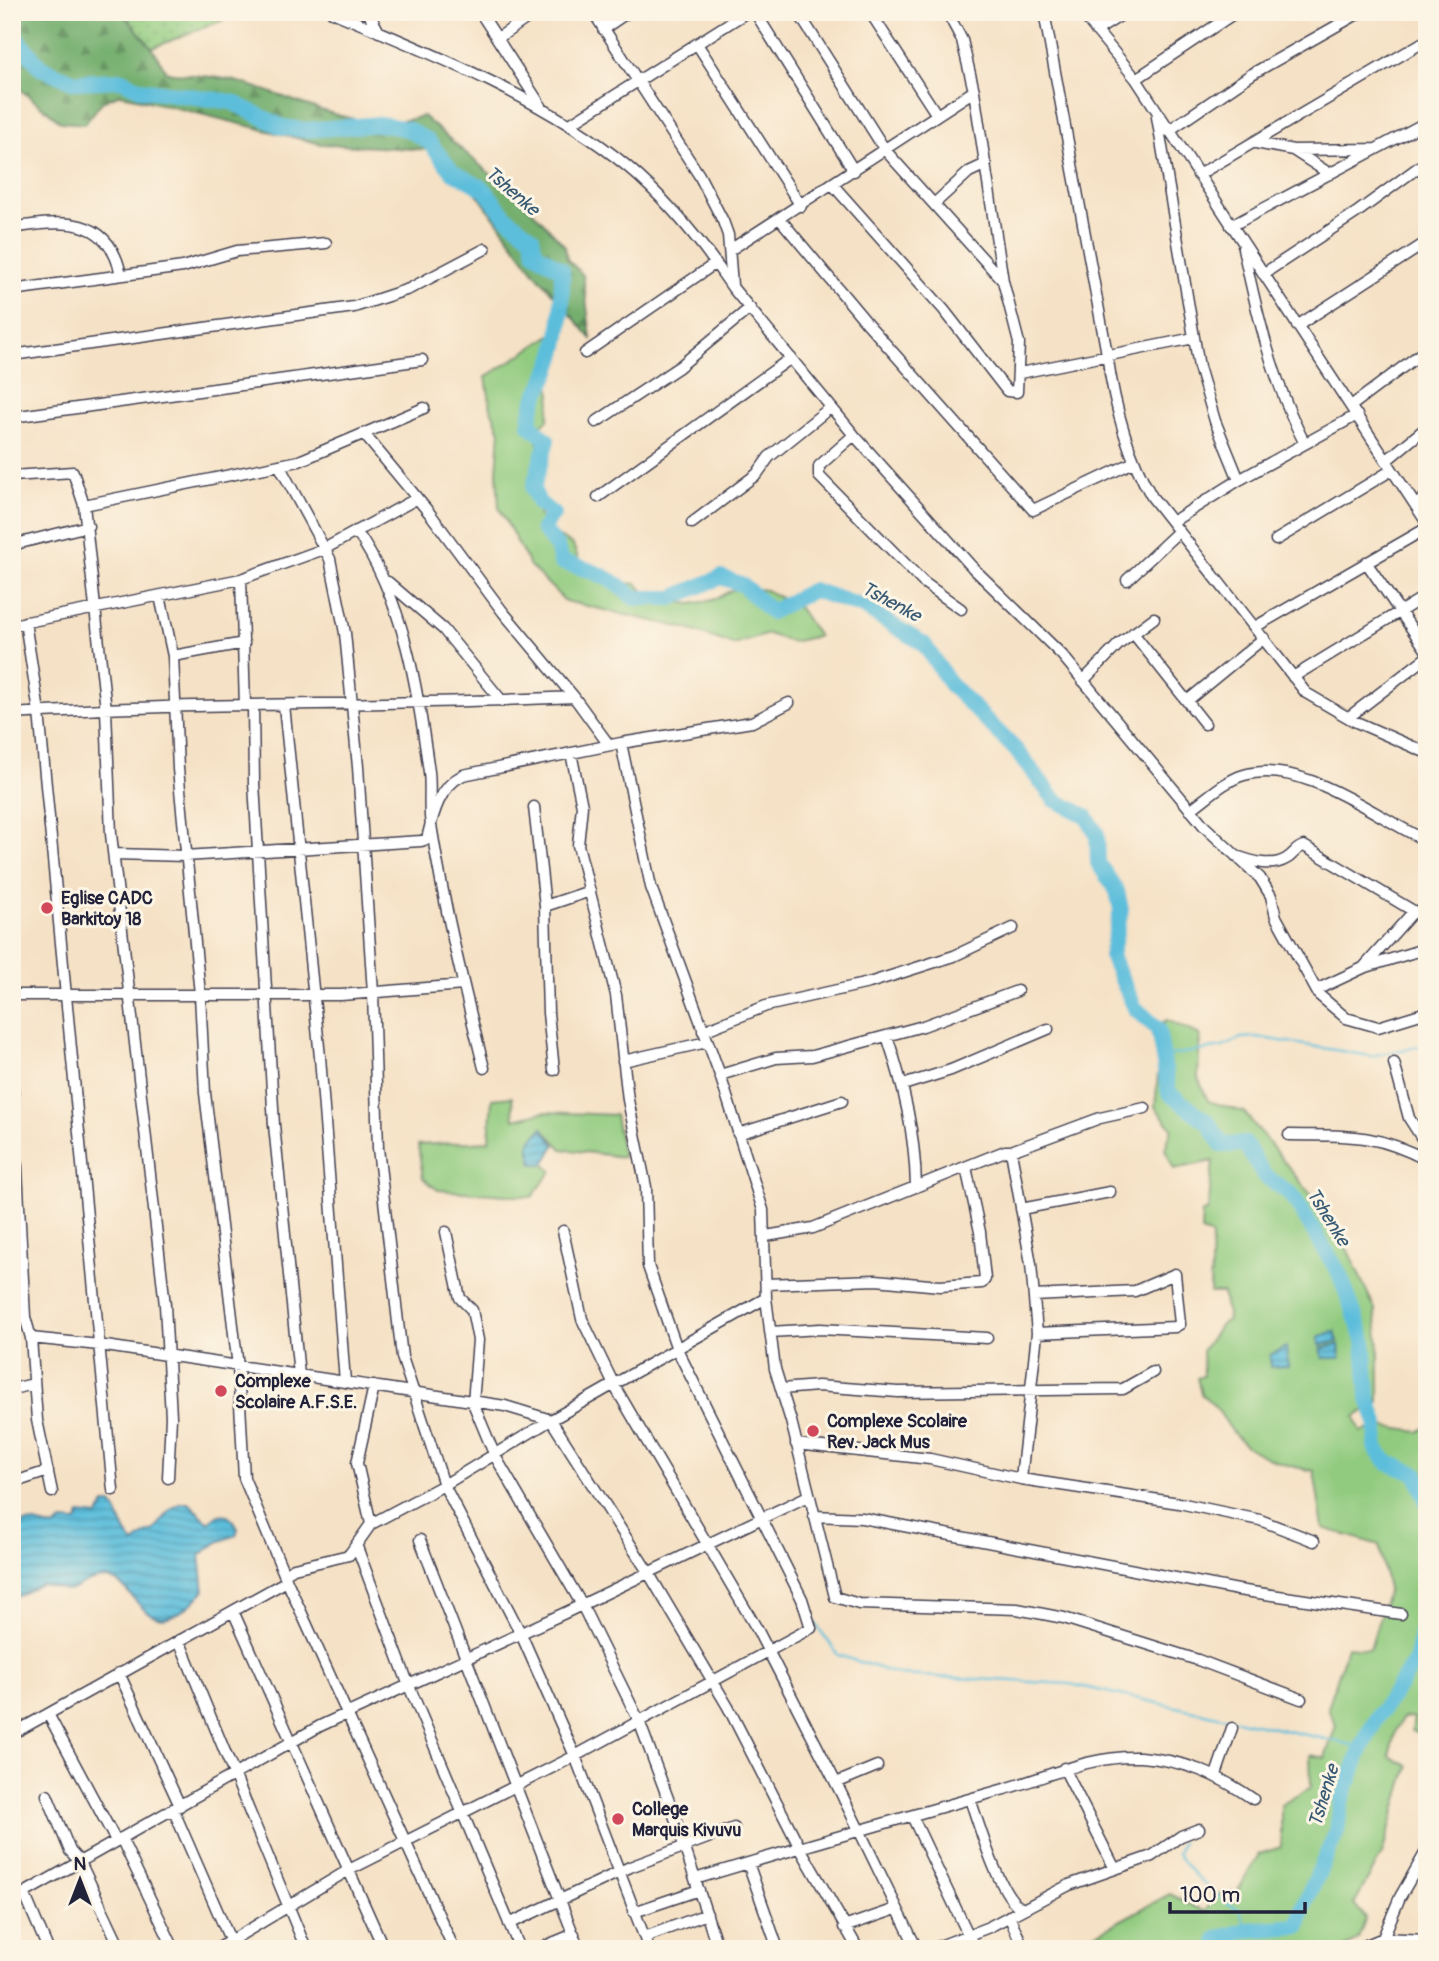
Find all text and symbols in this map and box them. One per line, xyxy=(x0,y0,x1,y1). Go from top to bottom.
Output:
water label: Tshenke xyxy=(480,161,545,222)
water label: Tshenke xyxy=(857,576,926,628)
place label: Eglise CADC Barkitoy 18 xyxy=(61,887,153,931)
marker: Eglise CADC Barkitoy 18 xyxy=(39,900,55,916)
water label: Tshenke xyxy=(1301,1183,1356,1252)
place label: Complexe Scolaire A.F.S.E. xyxy=(235,1370,357,1414)
marker: Complexe Scolaire A.F.S.E. xyxy=(213,1383,229,1399)
place label: Complexe Scolaire Rev. Jack Mus xyxy=(827,1410,968,1454)
marker: Complexe Scolaire Rev. Jack Mus xyxy=(805,1423,821,1439)
water label: Tshenke xyxy=(1303,1760,1345,1830)
place label: College Marquis Kivuvu xyxy=(632,1798,741,1842)
marker: College Marquis Kivuvu xyxy=(610,1811,626,1827)
north arrow xyxy=(46,1846,116,1916)
text: N xyxy=(74,1852,87,1876)
scale bar xyxy=(1170,1870,1304,1914)
text: 100 m xyxy=(1180,1882,1240,1909)

